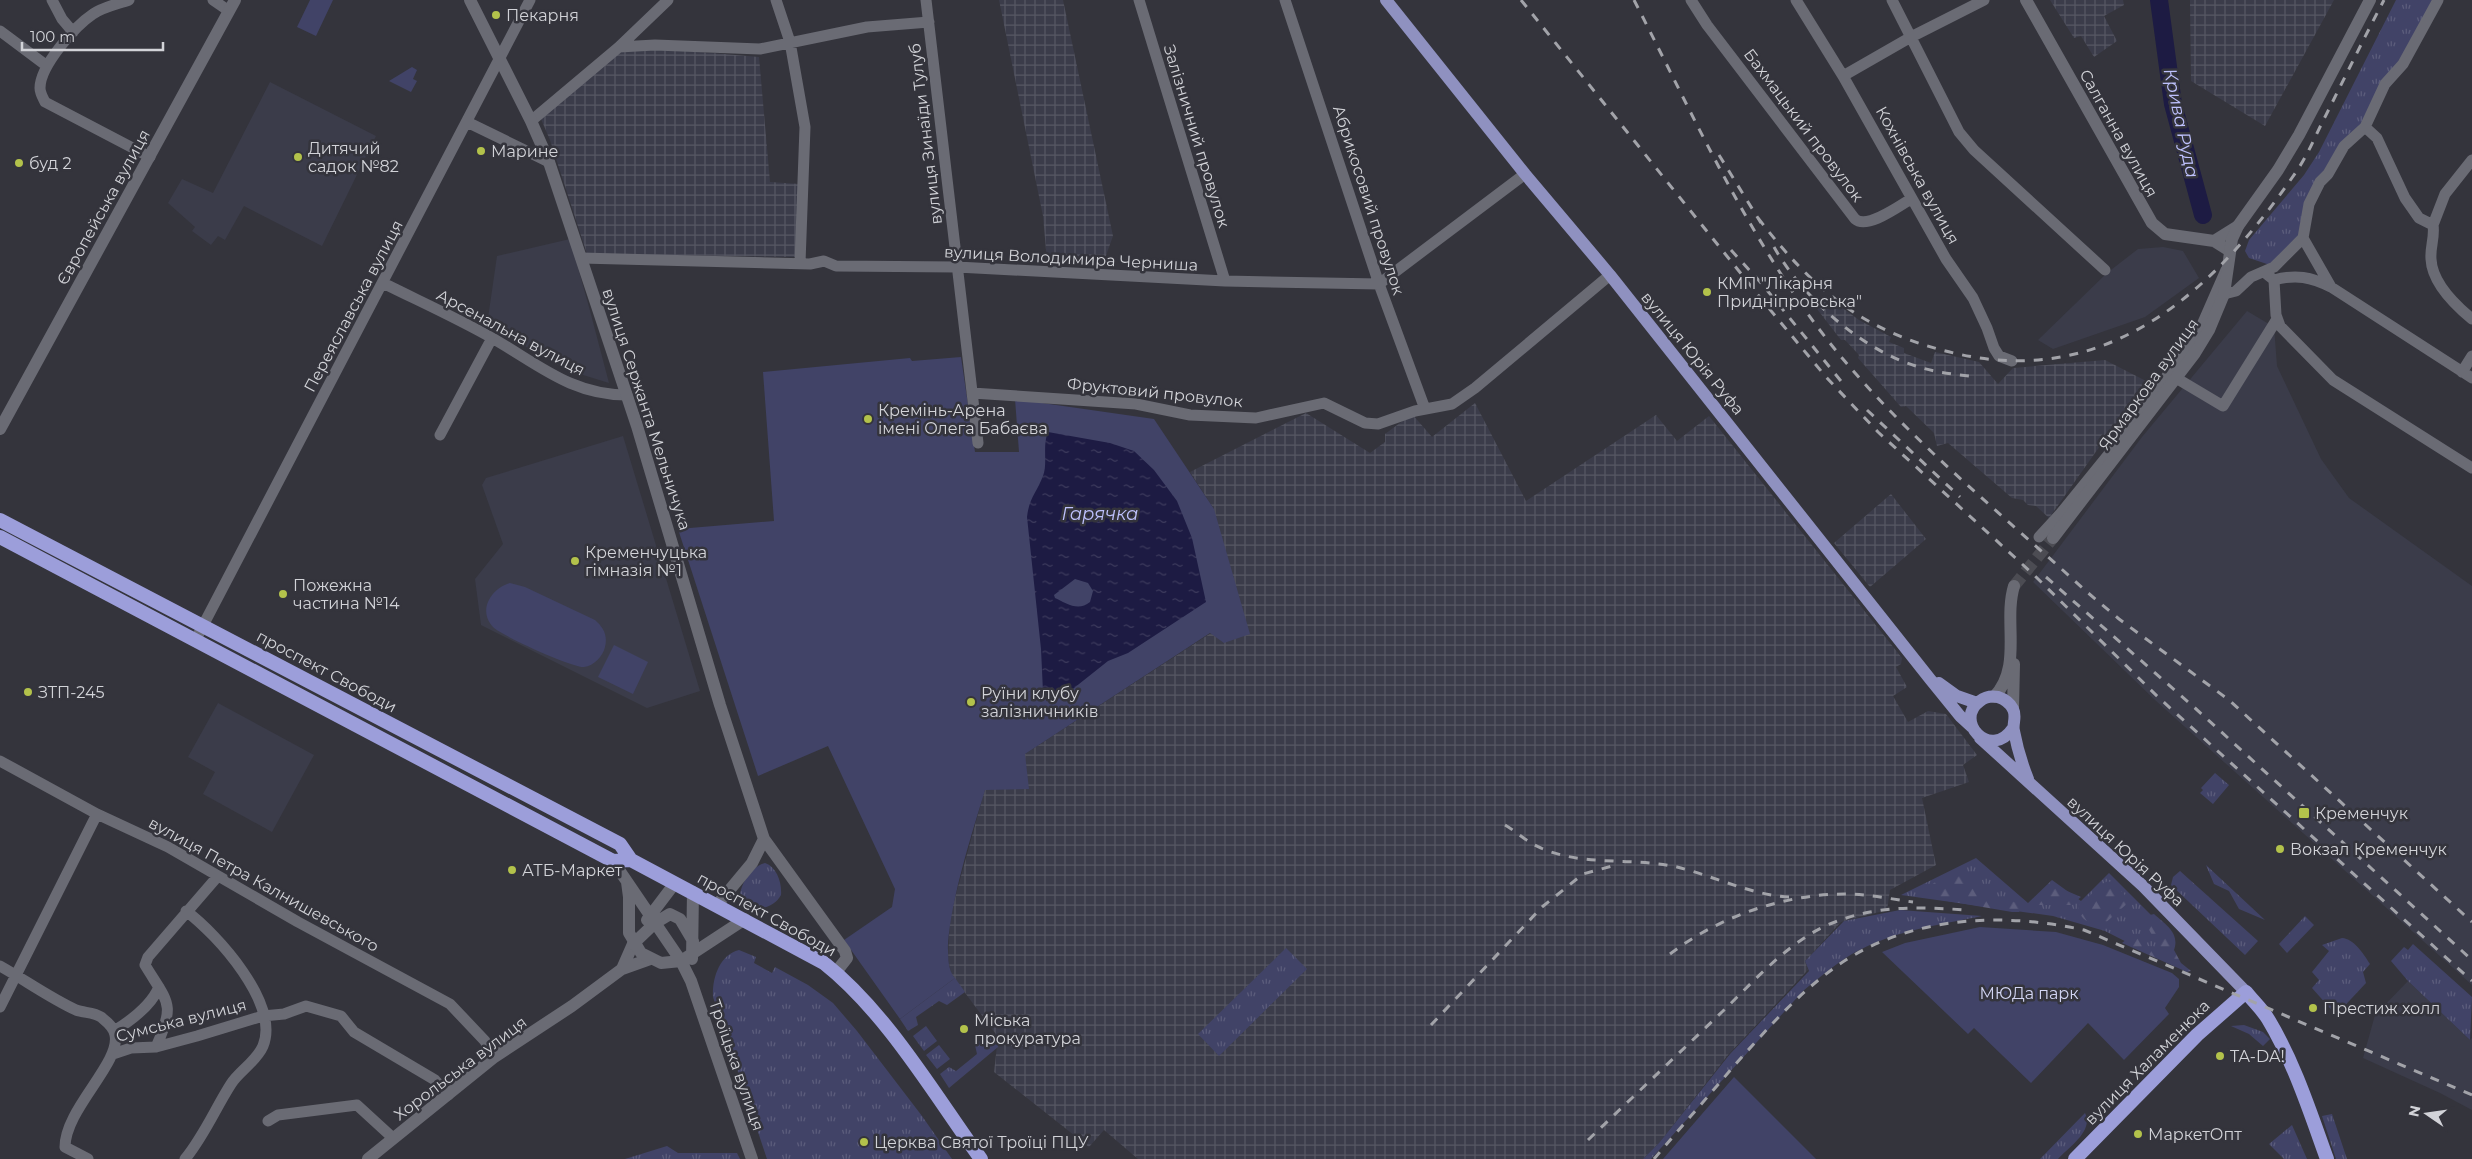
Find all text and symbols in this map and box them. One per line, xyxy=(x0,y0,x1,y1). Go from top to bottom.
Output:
place label: Пекарня xyxy=(506,6,579,25)
marker: Пекарня xyxy=(490,9,502,21)
scale bar xyxy=(22,20,164,52)
text: 100 m xyxy=(30,27,75,46)
street label: вулиця Зинаїди Тулуб xyxy=(905,42,946,225)
street label: Залізничний провулок xyxy=(1160,42,1234,231)
street label: Бахмацький провулок xyxy=(1740,45,1868,206)
street label: Салганна вулиця xyxy=(2076,66,2162,200)
water label: Крива Руда xyxy=(2159,66,2203,180)
street label: Абрикосовий провулок xyxy=(1329,103,1408,298)
street label: Кохнівська вулиця xyxy=(1872,103,1963,247)
street label: Європейська вулиця xyxy=(53,126,154,288)
place label: Дитячий садок №82 xyxy=(308,139,399,176)
place label: Марине xyxy=(491,142,558,161)
marker: Марине xyxy=(475,145,487,157)
marker: Дитячий садок №82 xyxy=(292,151,304,163)
place label: буд 2 xyxy=(29,154,72,173)
marker: буд 2 xyxy=(13,157,25,169)
street label: Переяславська вулиця xyxy=(300,217,407,395)
street label: вулиця Володимира Черниша xyxy=(943,242,1198,275)
place label: КМП "Лікарня Придніпровська" xyxy=(1717,274,1862,311)
street label: Арсенальна вулиця xyxy=(433,285,588,380)
street label: вулиця Сержанта Мельничука xyxy=(598,286,695,533)
marker: КМП "Лікарня Придніпровська" xyxy=(1701,286,1713,298)
street label: вулиця Юрія Руфа xyxy=(1637,288,1748,419)
street label: Ярмаркова вулиця xyxy=(2094,315,2203,454)
street label: Фруктовий провулок xyxy=(1066,374,1244,411)
place label: Кремінь-Арена імені Олега Бабаєва xyxy=(878,401,1048,438)
marker: Кремінь-Арена імені Олега Бабаєва xyxy=(862,413,874,425)
water label: Гарячка xyxy=(1062,503,1138,525)
place label: Кременчуцька гімназія №1 xyxy=(585,543,707,580)
marker: Кременчуцька гімназія №1 xyxy=(569,555,581,567)
place label: Пожежна частина №14 xyxy=(293,576,400,613)
marker: Пожежна частина №14 xyxy=(277,588,289,600)
street label: проспект Свободи xyxy=(253,626,400,716)
place label: ЗТП-245 xyxy=(38,683,105,702)
place label: Руїни клубу залізничників xyxy=(981,684,1099,721)
marker: ЗТП-245 xyxy=(22,686,34,698)
marker: Руїни клубу залізничників xyxy=(965,696,977,708)
street label: вулиця Юрія Руфа xyxy=(2063,792,2188,910)
place label: Кременчук xyxy=(2315,804,2409,823)
marker: Кременчук xyxy=(2297,806,2311,820)
street label: вулиця Петра Калнишевського xyxy=(145,813,382,956)
place label: Вокзал Кременчук xyxy=(2290,840,2447,859)
marker: Вокзал Кременчук xyxy=(2274,843,2286,855)
place label: АТБ-Маркет xyxy=(522,861,623,880)
marker: АТБ-Маркет xyxy=(506,864,518,876)
street label: проспект Свободи xyxy=(694,868,840,961)
park label: МЮДа парк xyxy=(1979,984,2079,1003)
street label: Сумська вулиця xyxy=(114,995,248,1046)
street label: вулиця Халаменюка xyxy=(2081,996,2214,1129)
street label: Троїцька вулиця xyxy=(705,997,768,1133)
place label: Престиж холл xyxy=(2323,999,2440,1018)
marker: Престиж холл xyxy=(2307,1002,2319,1014)
place label: Міська прокуратура xyxy=(974,1011,1081,1048)
street label: Хорольська вулиця xyxy=(390,1012,530,1124)
marker: Міська прокуратура xyxy=(958,1023,970,1035)
place label: TA-DA! xyxy=(2230,1047,2285,1066)
marker: TA-DA! xyxy=(2214,1050,2226,1062)
north arrow xyxy=(2402,1089,2452,1139)
text: N xyxy=(2404,1104,2424,1119)
place label: МаркетОпт xyxy=(2148,1125,2242,1144)
marker: МаркетОпт xyxy=(2132,1128,2144,1140)
place label: Церква Святої Троїці ПЦУ xyxy=(874,1133,1089,1152)
marker: Церква Святої Троїці ПЦУ xyxy=(858,1136,870,1148)

